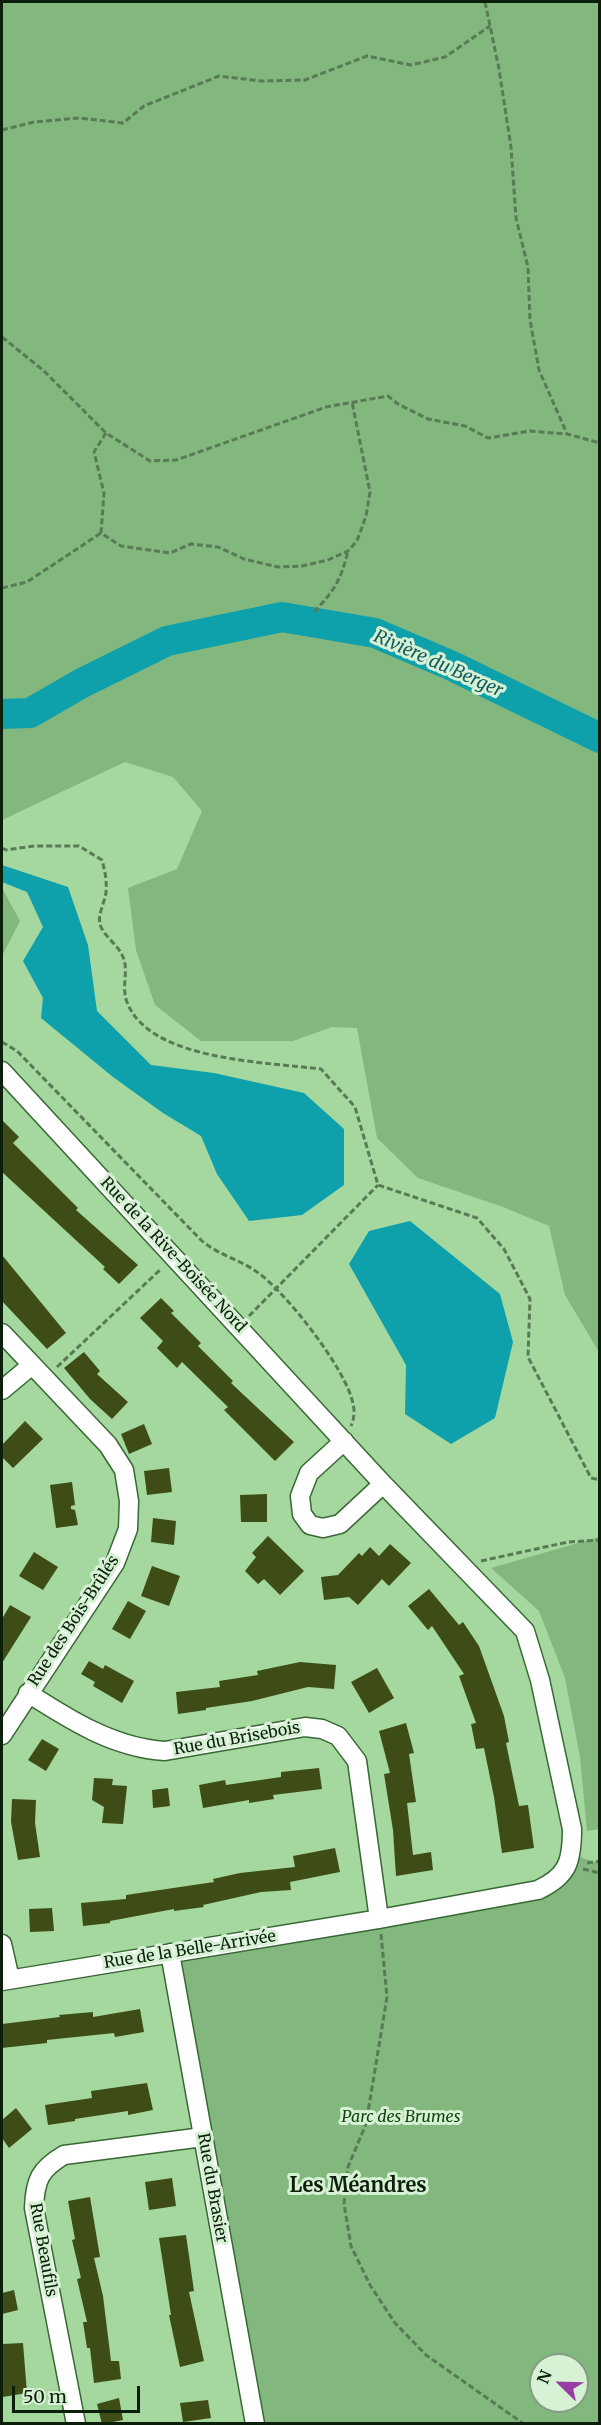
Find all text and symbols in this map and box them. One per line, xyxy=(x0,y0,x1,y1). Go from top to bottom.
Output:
water label: Rivière du Berger xyxy=(370,626,506,702)
street label: Rue de la Rive-Boisée Nord xyxy=(96,1173,250,1337)
street label: Rue des Bois-Brûlés xyxy=(25,1552,123,1690)
street label: Rue du Brisebois xyxy=(172,1718,302,1760)
street label: Rue de la Belle-Arrivée xyxy=(103,1927,277,1973)
park label: Parc des Brumes xyxy=(342,2107,460,2127)
street label: Rue du Brasier xyxy=(193,2132,231,2244)
district label: Les Méandres xyxy=(289,2174,427,2198)
street label: Rue Beaufils xyxy=(25,2202,61,2298)
north arrow xyxy=(529,2353,589,2413)
text: N xyxy=(533,2367,556,2386)
scale bar xyxy=(15,2374,142,2412)
text: 50 m xyxy=(23,2385,67,2408)

